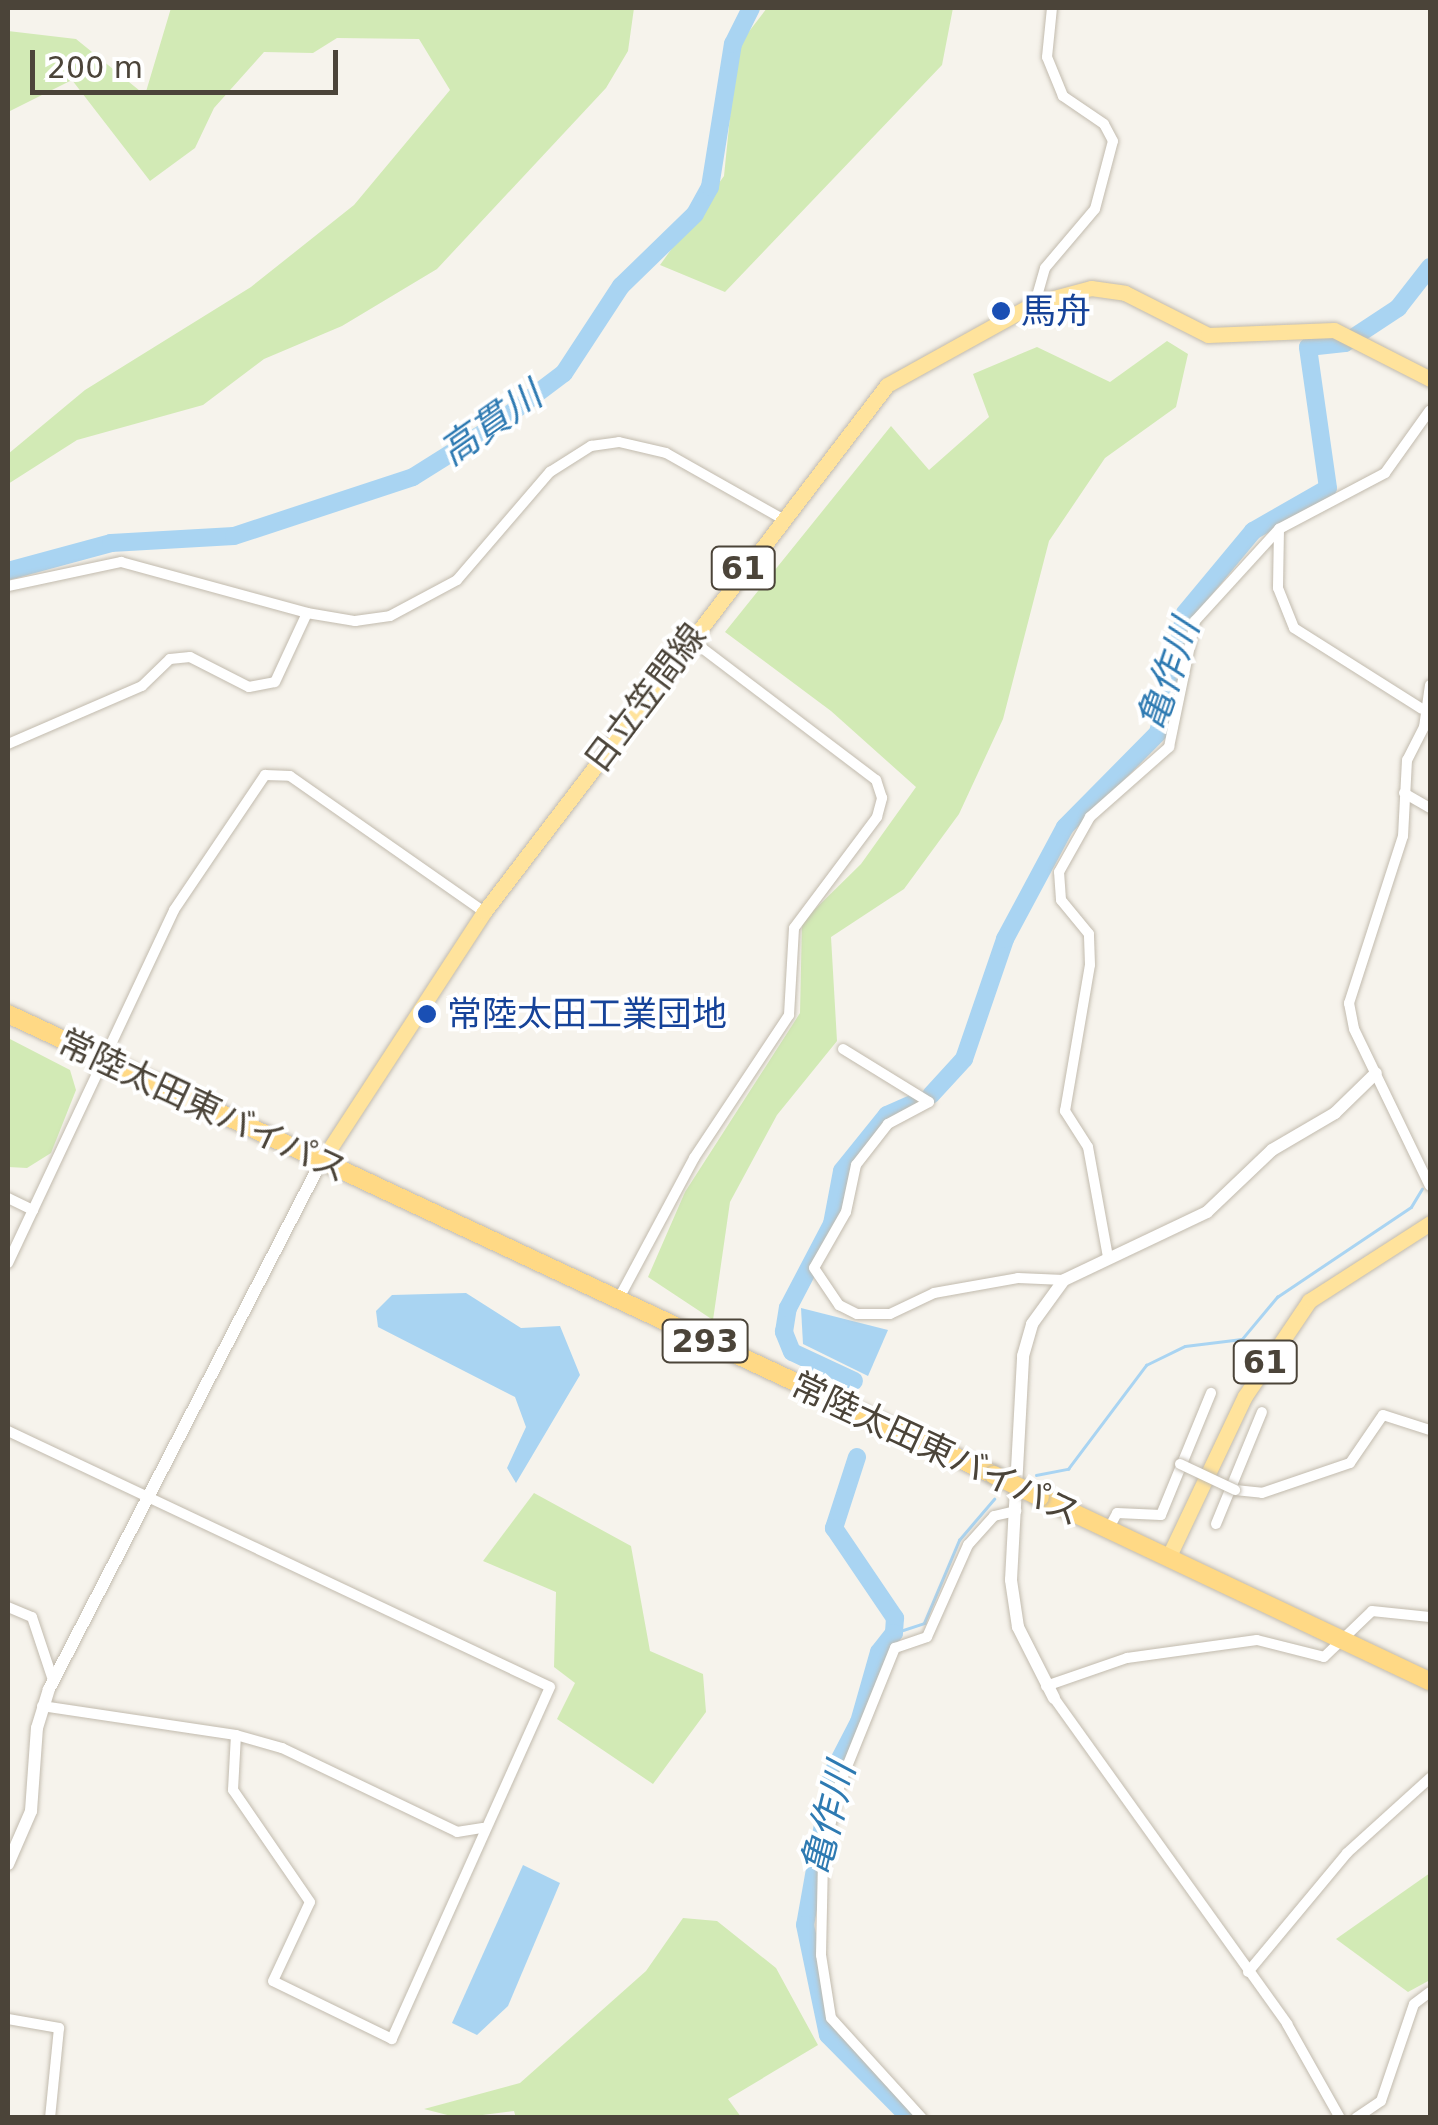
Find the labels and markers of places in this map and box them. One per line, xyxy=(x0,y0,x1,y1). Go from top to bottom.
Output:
place label: 馬舟 xyxy=(1021,290,1091,332)
marker: 馬舟 xyxy=(990,300,1012,322)
place label: 常陸太田工業団地 xyxy=(447,993,727,1035)
marker: 常陸太田工業団地 xyxy=(416,1003,438,1025)

